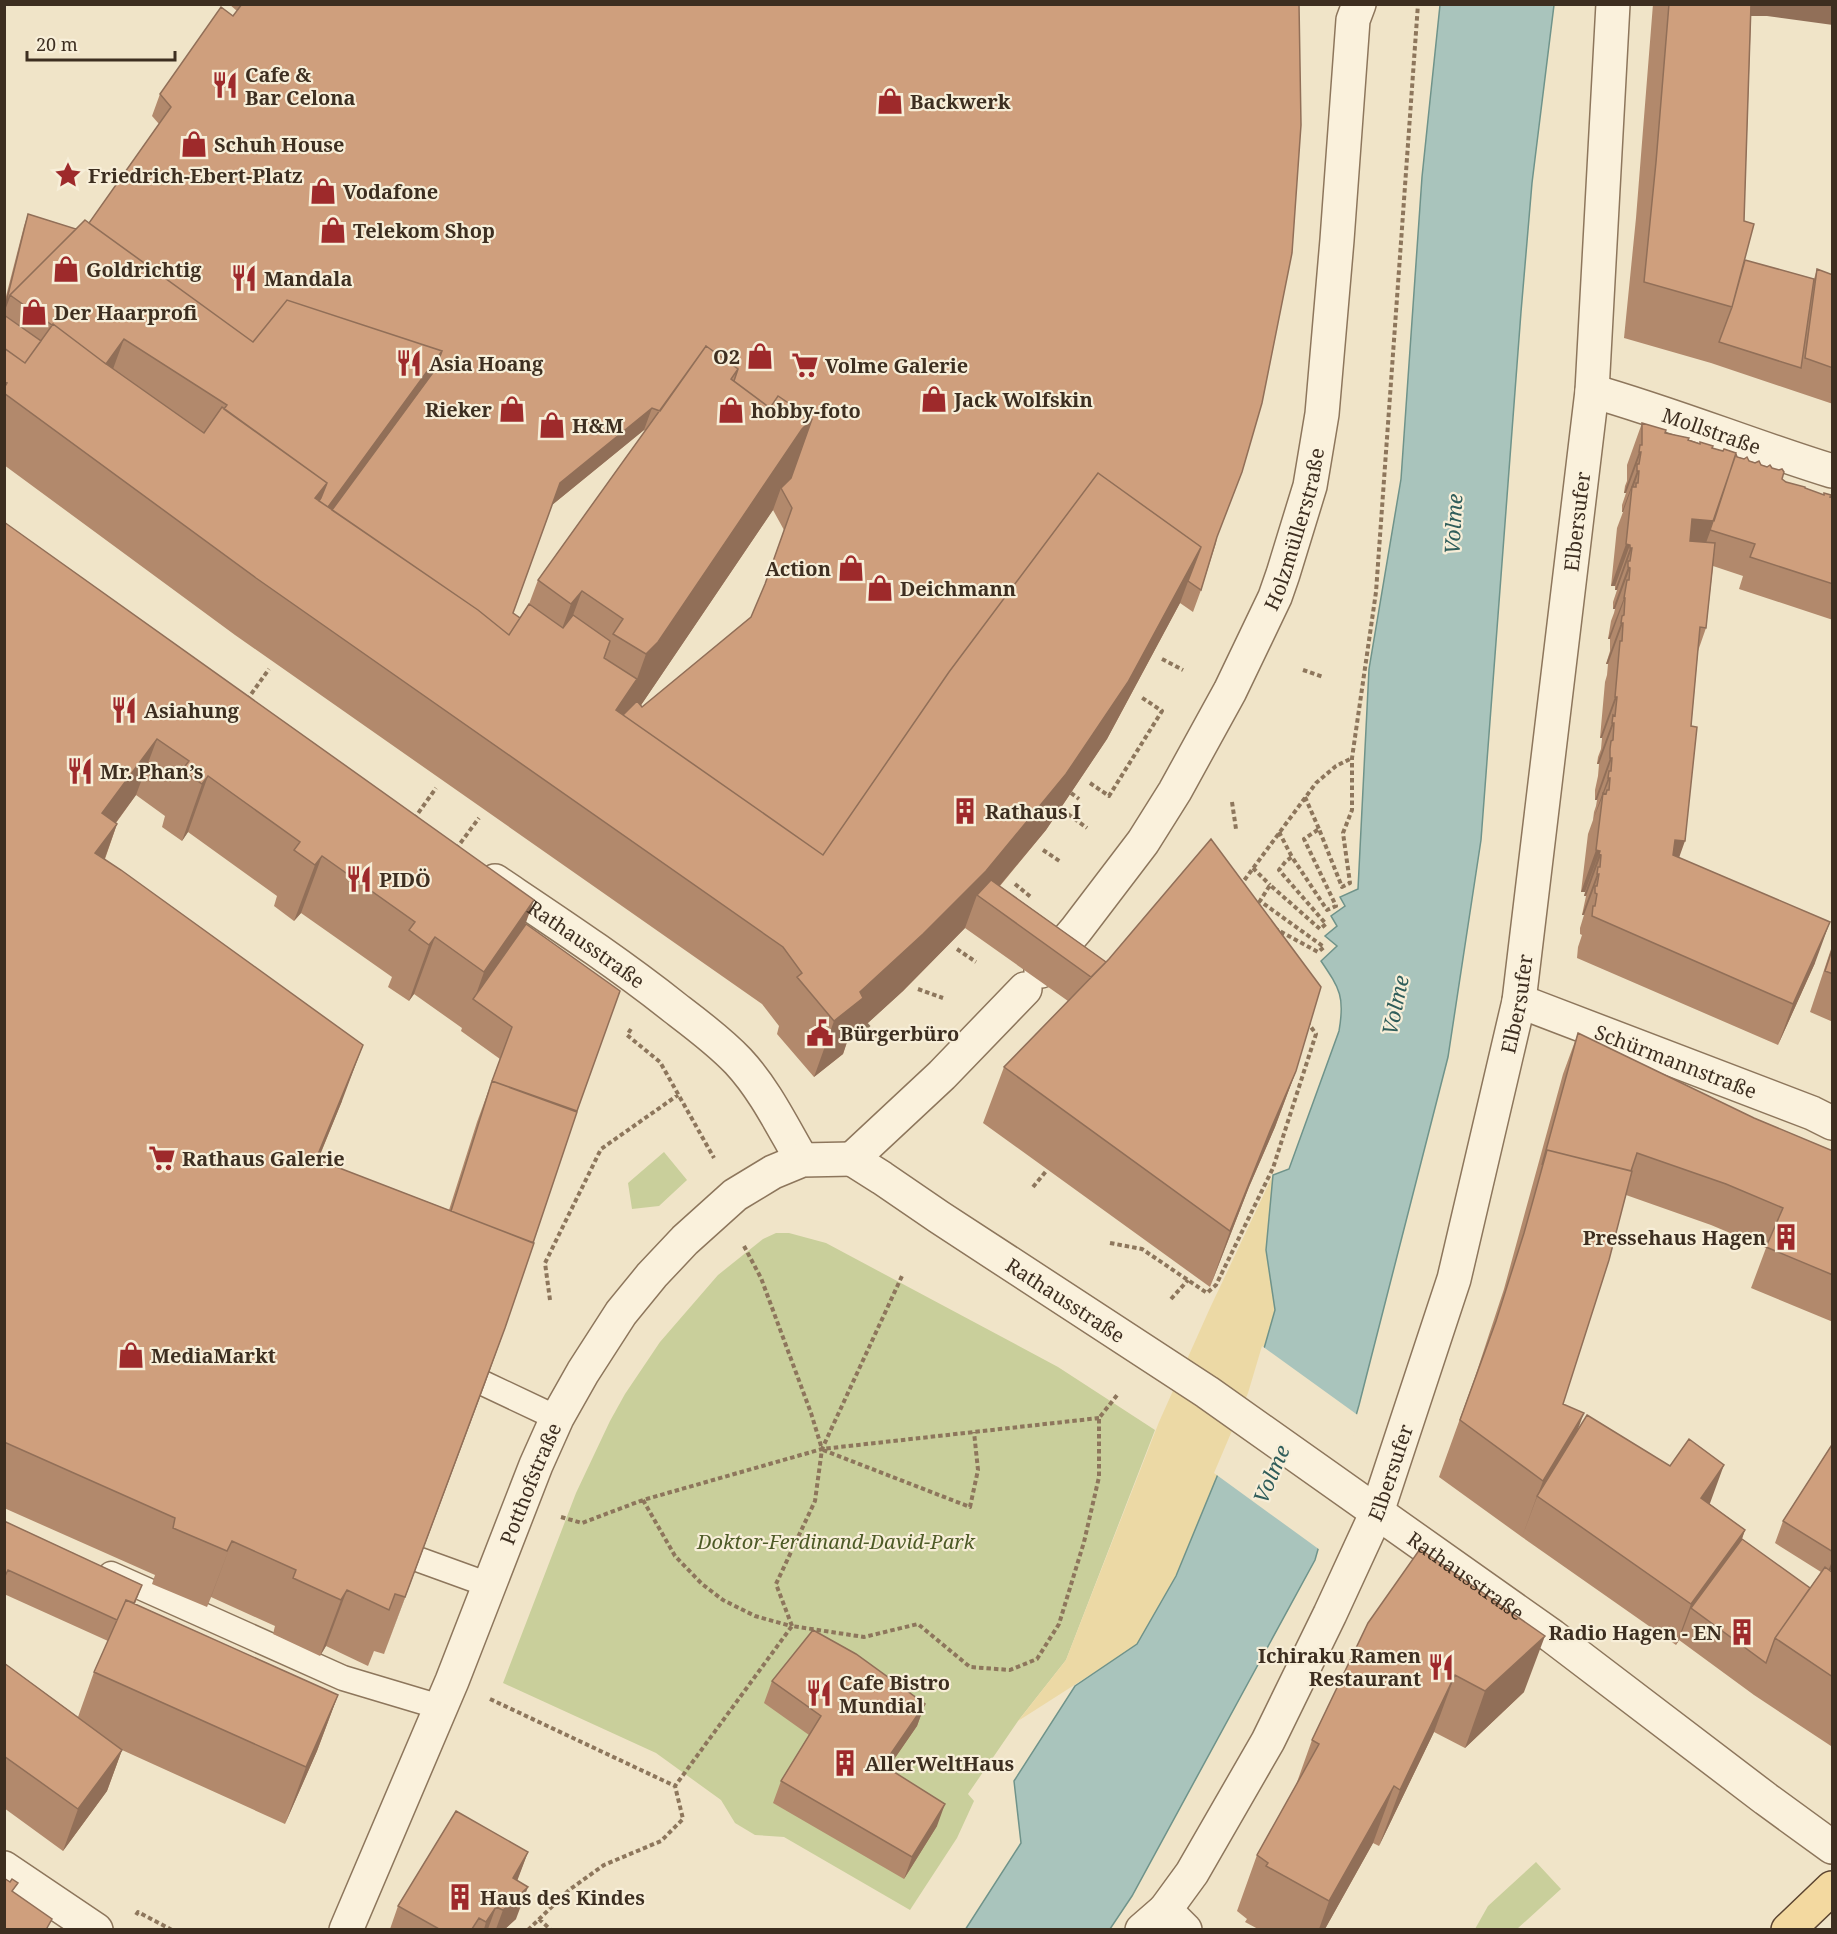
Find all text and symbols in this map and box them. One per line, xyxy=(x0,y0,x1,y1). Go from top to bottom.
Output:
scale bar xyxy=(27,24,176,62)
text: 20 m xyxy=(36,32,78,56)
place label: Cafe & Bar Celona xyxy=(245,61,356,111)
restaurant icon: Cafe & Bar Celona xyxy=(210,70,240,100)
shop icon: Backwerk xyxy=(875,86,905,116)
place label: Backwerk xyxy=(910,88,1011,115)
shop icon: Schuh House xyxy=(179,129,209,159)
place label: Schuh House xyxy=(214,131,344,158)
place icon: Friedrich-Ebert-Platz xyxy=(53,160,83,190)
place label: Friedrich-Ebert-Platz xyxy=(88,162,303,189)
shop icon: Vodafone xyxy=(308,176,338,206)
place label: Vodafone xyxy=(343,178,438,205)
shop icon: Telekom Shop xyxy=(318,215,348,245)
place label: Telekom Shop xyxy=(353,217,495,244)
shop icon: Goldrichtig xyxy=(51,254,81,284)
place label: Goldrichtig xyxy=(86,256,202,283)
restaurant icon: Mandala xyxy=(229,263,259,293)
place label: Mandala xyxy=(264,265,352,292)
shop icon: Der Haarprofi xyxy=(19,297,49,327)
place label: Der Haarprofi xyxy=(54,299,198,326)
shop icon: O2 xyxy=(745,341,775,371)
place label: O2 xyxy=(713,343,740,370)
restaurant icon: Asia Hoang xyxy=(394,348,424,378)
place label: Asia Hoang xyxy=(429,350,544,377)
supermarket icon: Volme Galerie xyxy=(790,350,820,380)
place label: Volme Galerie xyxy=(825,352,968,379)
shop icon: Jack Wolfskin xyxy=(919,384,949,414)
place label: Jack Wolfskin xyxy=(953,386,1093,413)
shop icon: Rieker xyxy=(497,394,527,424)
shop icon: hobby-foto xyxy=(716,395,746,425)
place label: Rieker xyxy=(425,396,493,423)
place label: hobby-foto xyxy=(751,397,861,424)
street label: Mollstraße xyxy=(1659,401,1765,460)
shop icon: H&M xyxy=(537,410,567,440)
place label: H&M xyxy=(572,412,623,439)
street label: Holzmüllerstraße xyxy=(1257,446,1330,615)
street label: Elbersufer xyxy=(1557,470,1596,573)
water label: Volme xyxy=(1437,493,1469,555)
shop icon: Action xyxy=(836,553,866,583)
place label: Action xyxy=(765,555,831,582)
shop icon: Deichmann xyxy=(865,573,895,603)
place label: Deichmann xyxy=(900,575,1016,602)
restaurant icon: Asiahung xyxy=(109,695,139,725)
place label: Asiahung xyxy=(144,697,240,724)
restaurant icon: Mr. Phan’s xyxy=(65,756,95,786)
place label: Mr. Phan’s xyxy=(100,758,203,785)
building icon: Rathaus I xyxy=(950,796,980,826)
place label: Rathaus I xyxy=(985,798,1081,825)
restaurant icon: PIDÖ xyxy=(344,864,374,894)
place label: PIDÖ xyxy=(379,866,431,893)
street label: Rathausstraße xyxy=(523,893,651,994)
street label: Elbersufer xyxy=(1494,952,1538,1056)
water label: Volme xyxy=(1375,972,1415,1038)
public building icon: Bürgerbüro xyxy=(805,1018,835,1048)
street label: Schürmannstraße xyxy=(1591,1018,1761,1104)
place label: Bürgerbüro xyxy=(840,1020,959,1047)
supermarket icon: Rathaus Galerie xyxy=(147,1143,177,1173)
place label: Rathaus Galerie xyxy=(182,1145,345,1172)
building icon: Pressehaus Hagen xyxy=(1771,1222,1801,1252)
place label: Pressehaus Hagen xyxy=(1583,1224,1766,1251)
street label: Rathausstraße xyxy=(1001,1251,1131,1349)
shop icon: MediaMarkt xyxy=(116,1340,146,1370)
place label: MediaMarkt xyxy=(151,1342,276,1369)
street label: Potthofstraße xyxy=(493,1418,567,1548)
street label: Elbersufer xyxy=(1361,1420,1419,1525)
water label: Volme xyxy=(1246,1441,1296,1507)
street label: Rathausstraße xyxy=(1402,1525,1530,1626)
park label: Doktor-Ferdinand-David-Park xyxy=(696,1528,976,1555)
building icon: Radio Hagen - EN xyxy=(1727,1617,1757,1647)
place label: Radio Hagen - EN xyxy=(1548,1619,1722,1646)
place label: Ichiraku Ramen Restaurant xyxy=(1258,1642,1421,1692)
restaurant icon: Ichiraku Ramen Restaurant xyxy=(1426,1652,1456,1682)
place label: Cafe Bistro Mundial xyxy=(839,1669,950,1719)
restaurant icon: Cafe Bistro Mundial xyxy=(804,1678,834,1708)
building icon: AllerWeltHaus xyxy=(830,1748,860,1778)
place label: AllerWeltHaus xyxy=(865,1750,1014,1777)
building icon: Haus des Kindes xyxy=(445,1882,475,1912)
place label: Haus des Kindes xyxy=(480,1884,645,1911)

